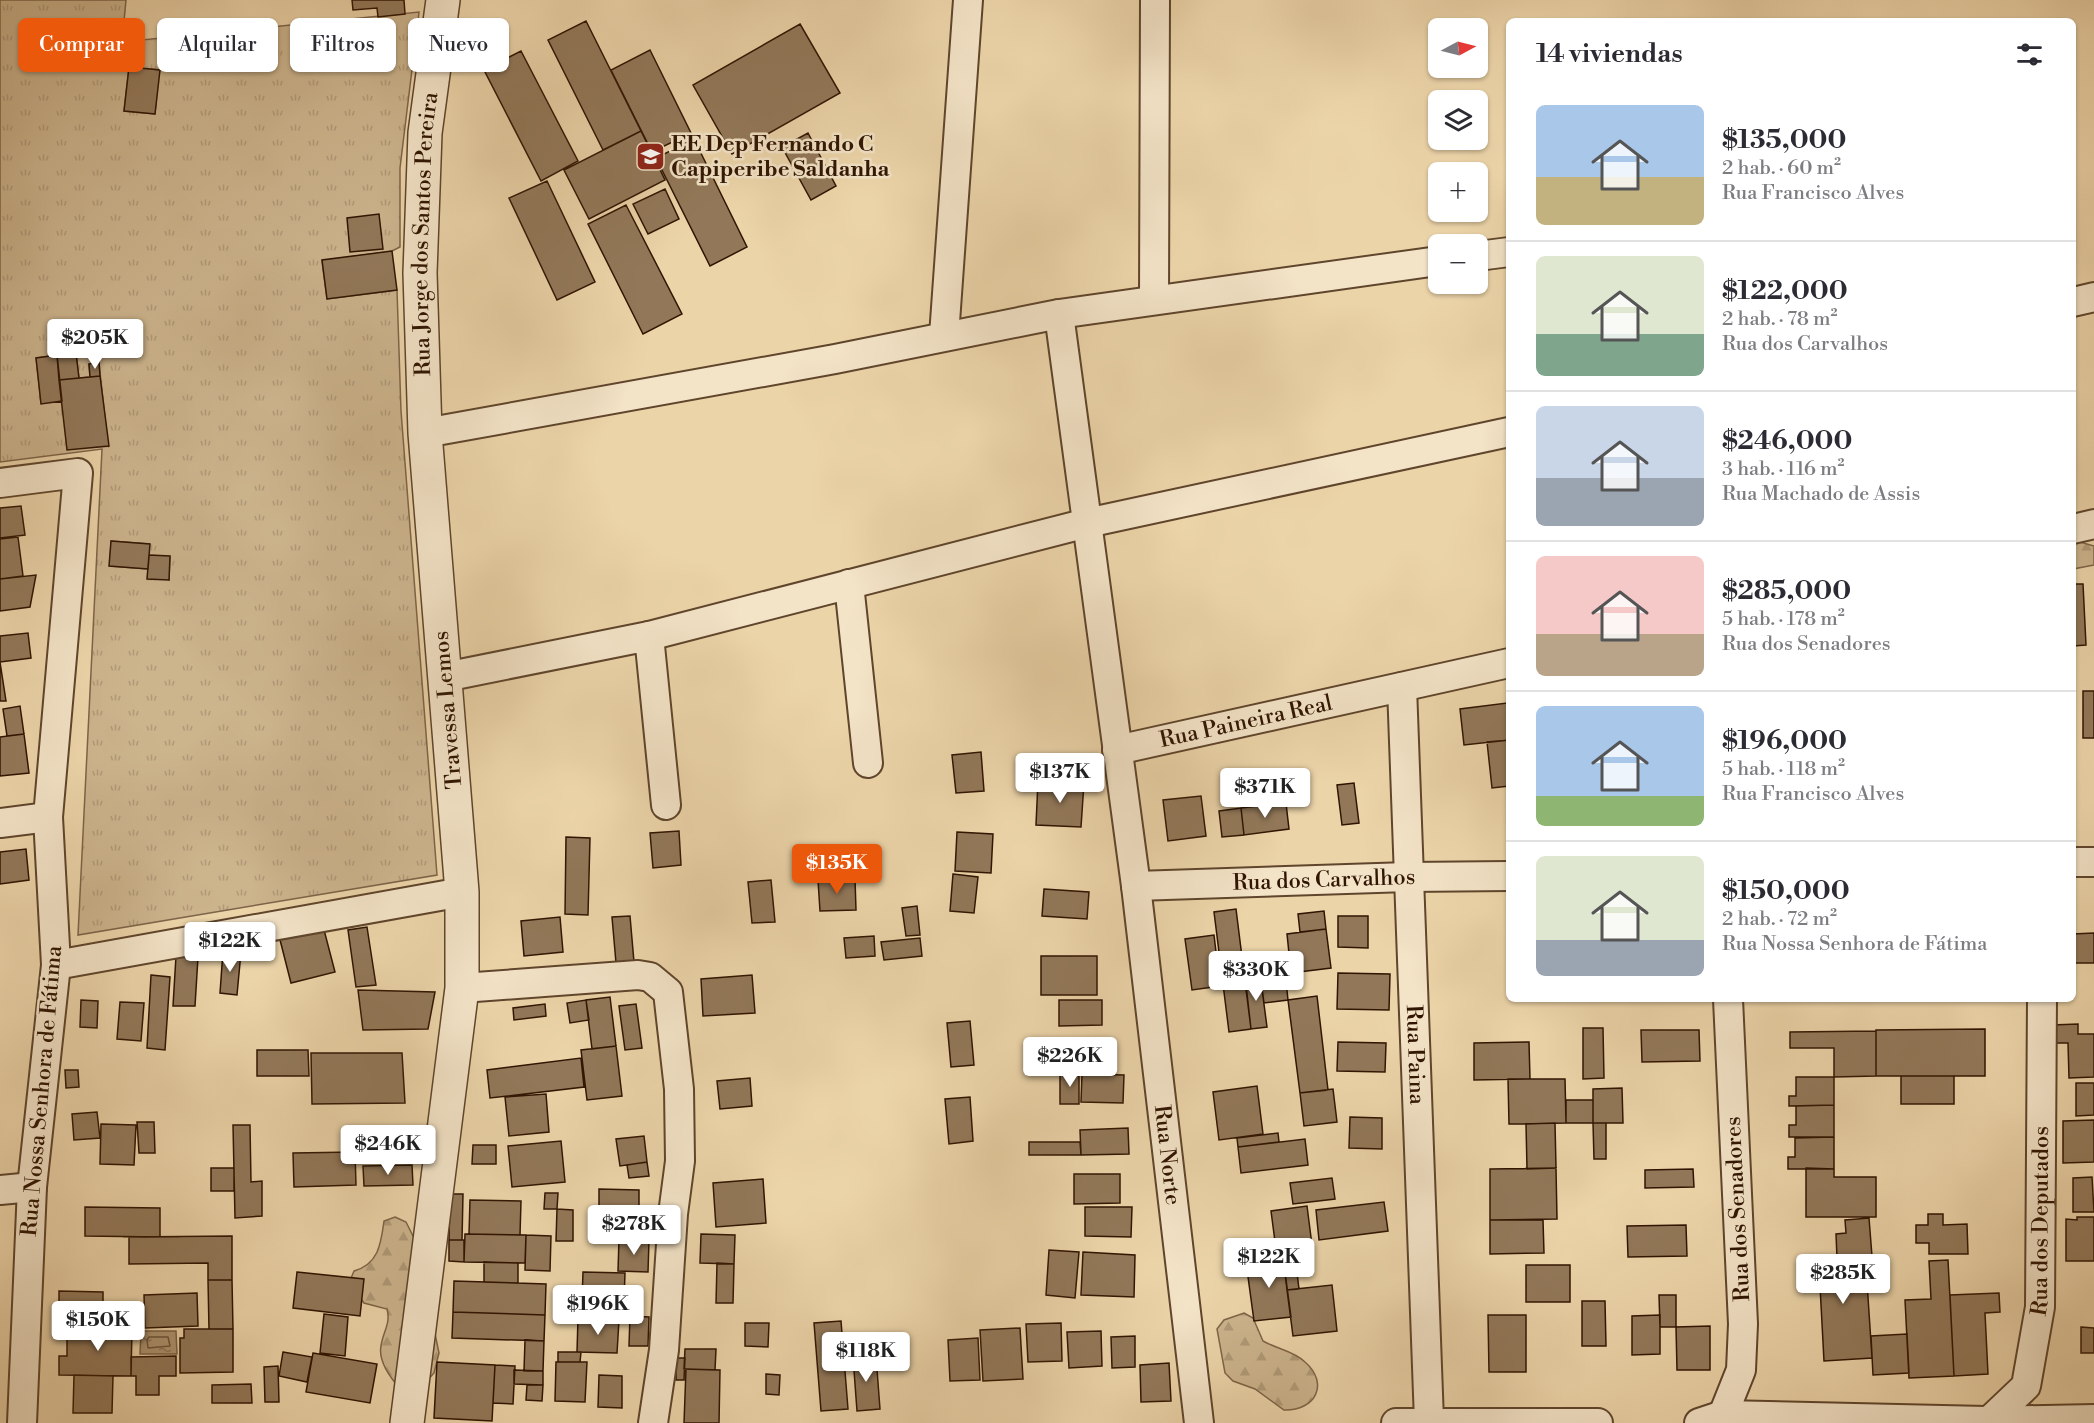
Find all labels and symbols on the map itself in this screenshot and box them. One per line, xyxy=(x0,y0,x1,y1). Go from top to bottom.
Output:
north arrow xyxy=(1428,18,1488,78)
street label: Rua Jorge dos Santos Pereira xyxy=(406,90,444,377)
place label: EE Dep Fernando C Capiperibe Saldanha xyxy=(671,131,891,183)
school or university icon: EE Dep Fernando C Capiperibe Saldanha xyxy=(634,141,666,173)
pin: $205K xyxy=(53,319,137,370)
street label: Travessa Lemos xyxy=(428,630,468,790)
street label: Rua Paineira Real xyxy=(1157,689,1335,754)
pin: $137K xyxy=(1018,753,1102,804)
pin: $371K xyxy=(1223,768,1307,819)
pin: $135K xyxy=(795,844,879,895)
street label: Rua dos Carvalhos xyxy=(1232,863,1415,896)
pin: $122K xyxy=(188,922,272,973)
street label: Rua Nossa Senhora de Fátima xyxy=(16,944,68,1238)
pin: $330K xyxy=(1214,951,1298,1002)
street label: Rua Paina xyxy=(1400,1004,1431,1106)
pin: $226K xyxy=(1028,1037,1112,1088)
street label: Rua Norte xyxy=(1148,1103,1187,1207)
street label: Rua dos Senadores xyxy=(1720,1116,1756,1302)
pin: $246K xyxy=(346,1125,430,1176)
street label: Rua dos Deputados xyxy=(2025,1126,2055,1318)
pin: $278K xyxy=(592,1205,676,1256)
pin: $122K xyxy=(1227,1238,1311,1289)
pin: $285K xyxy=(1801,1254,1885,1305)
pin: $196K xyxy=(556,1285,640,1336)
pin: $150K xyxy=(56,1301,140,1352)
pin: $118K xyxy=(824,1332,908,1383)

